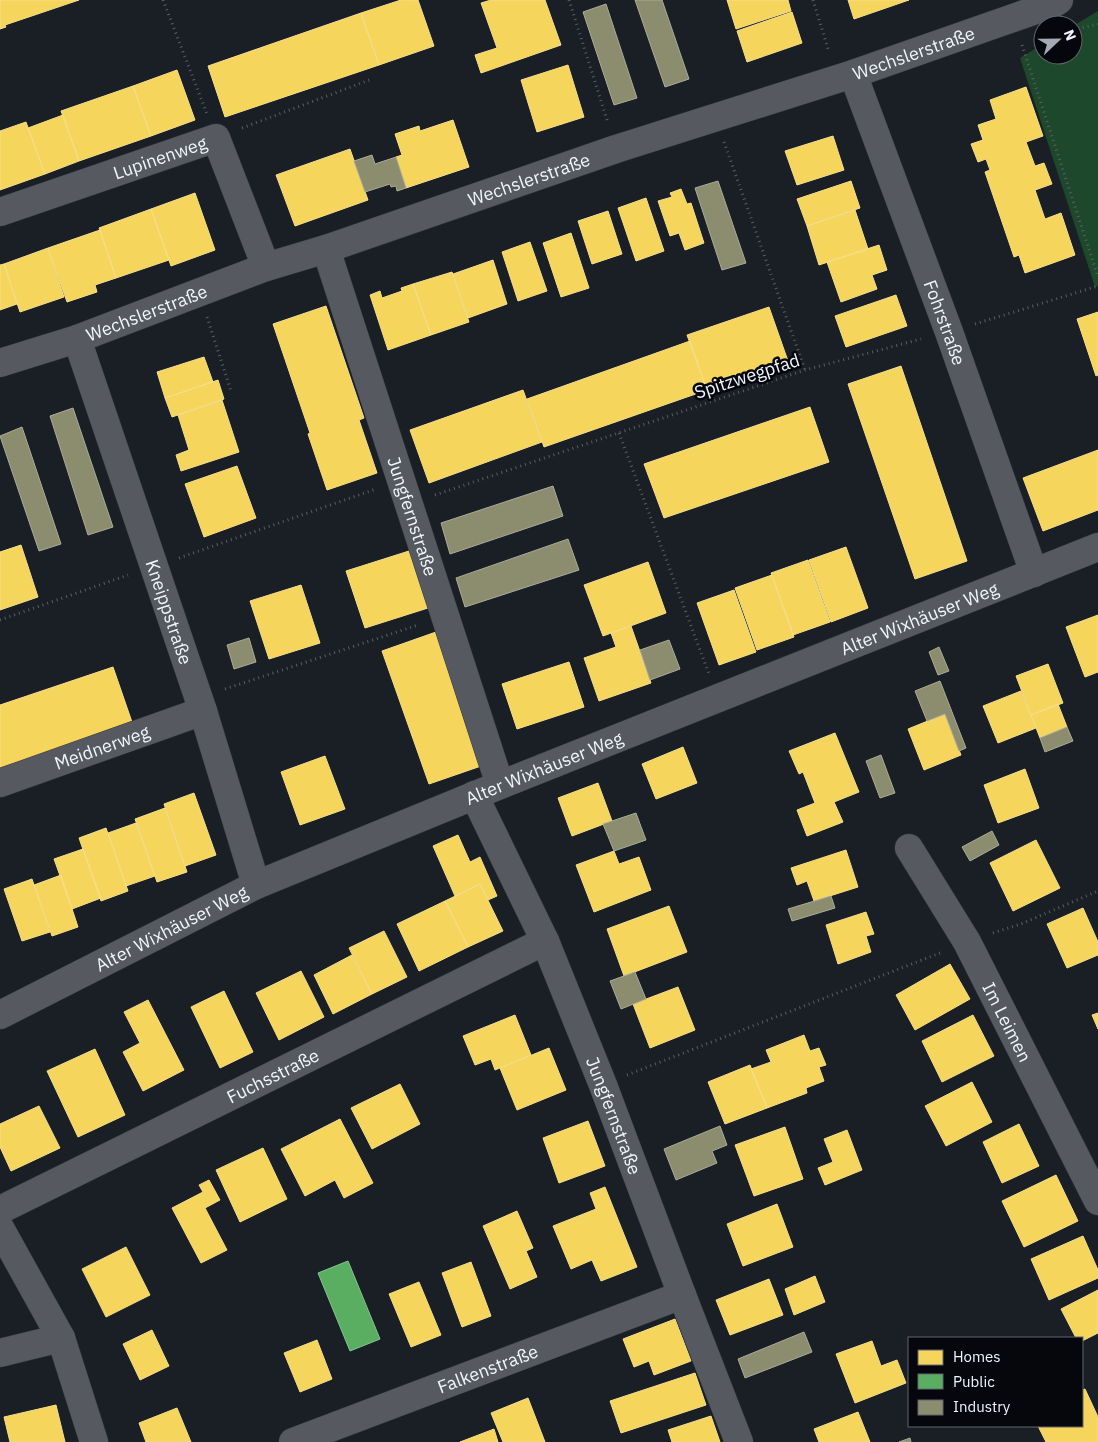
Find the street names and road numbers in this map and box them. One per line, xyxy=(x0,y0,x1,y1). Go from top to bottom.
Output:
street label: Wechslerstraße xyxy=(849,21,978,85)
street label: Lupinenweg xyxy=(110,130,210,184)
street label: Wechslerstraße xyxy=(465,147,593,211)
street label: Fohrstraße xyxy=(919,277,971,368)
street label: Wechslerstraße xyxy=(83,279,210,346)
street label: Spitzwegpfad xyxy=(691,348,803,404)
street label: Jungfernstraße xyxy=(383,454,443,579)
street label: Kneippstraße xyxy=(141,556,198,667)
street label: Alter Wixhäuser Weg xyxy=(837,576,1002,660)
street label: Meidnerweg xyxy=(51,719,153,774)
street label: Alter Wixhäuser Weg xyxy=(462,726,627,810)
street label: Alter Wixhäuser Weg xyxy=(91,880,252,976)
street label: Im Leimen xyxy=(978,978,1037,1066)
street label: Fuchsstraße xyxy=(223,1043,323,1108)
street label: Jungfernstraße xyxy=(581,1053,647,1178)
street label: Falkenstraße xyxy=(434,1339,541,1398)

